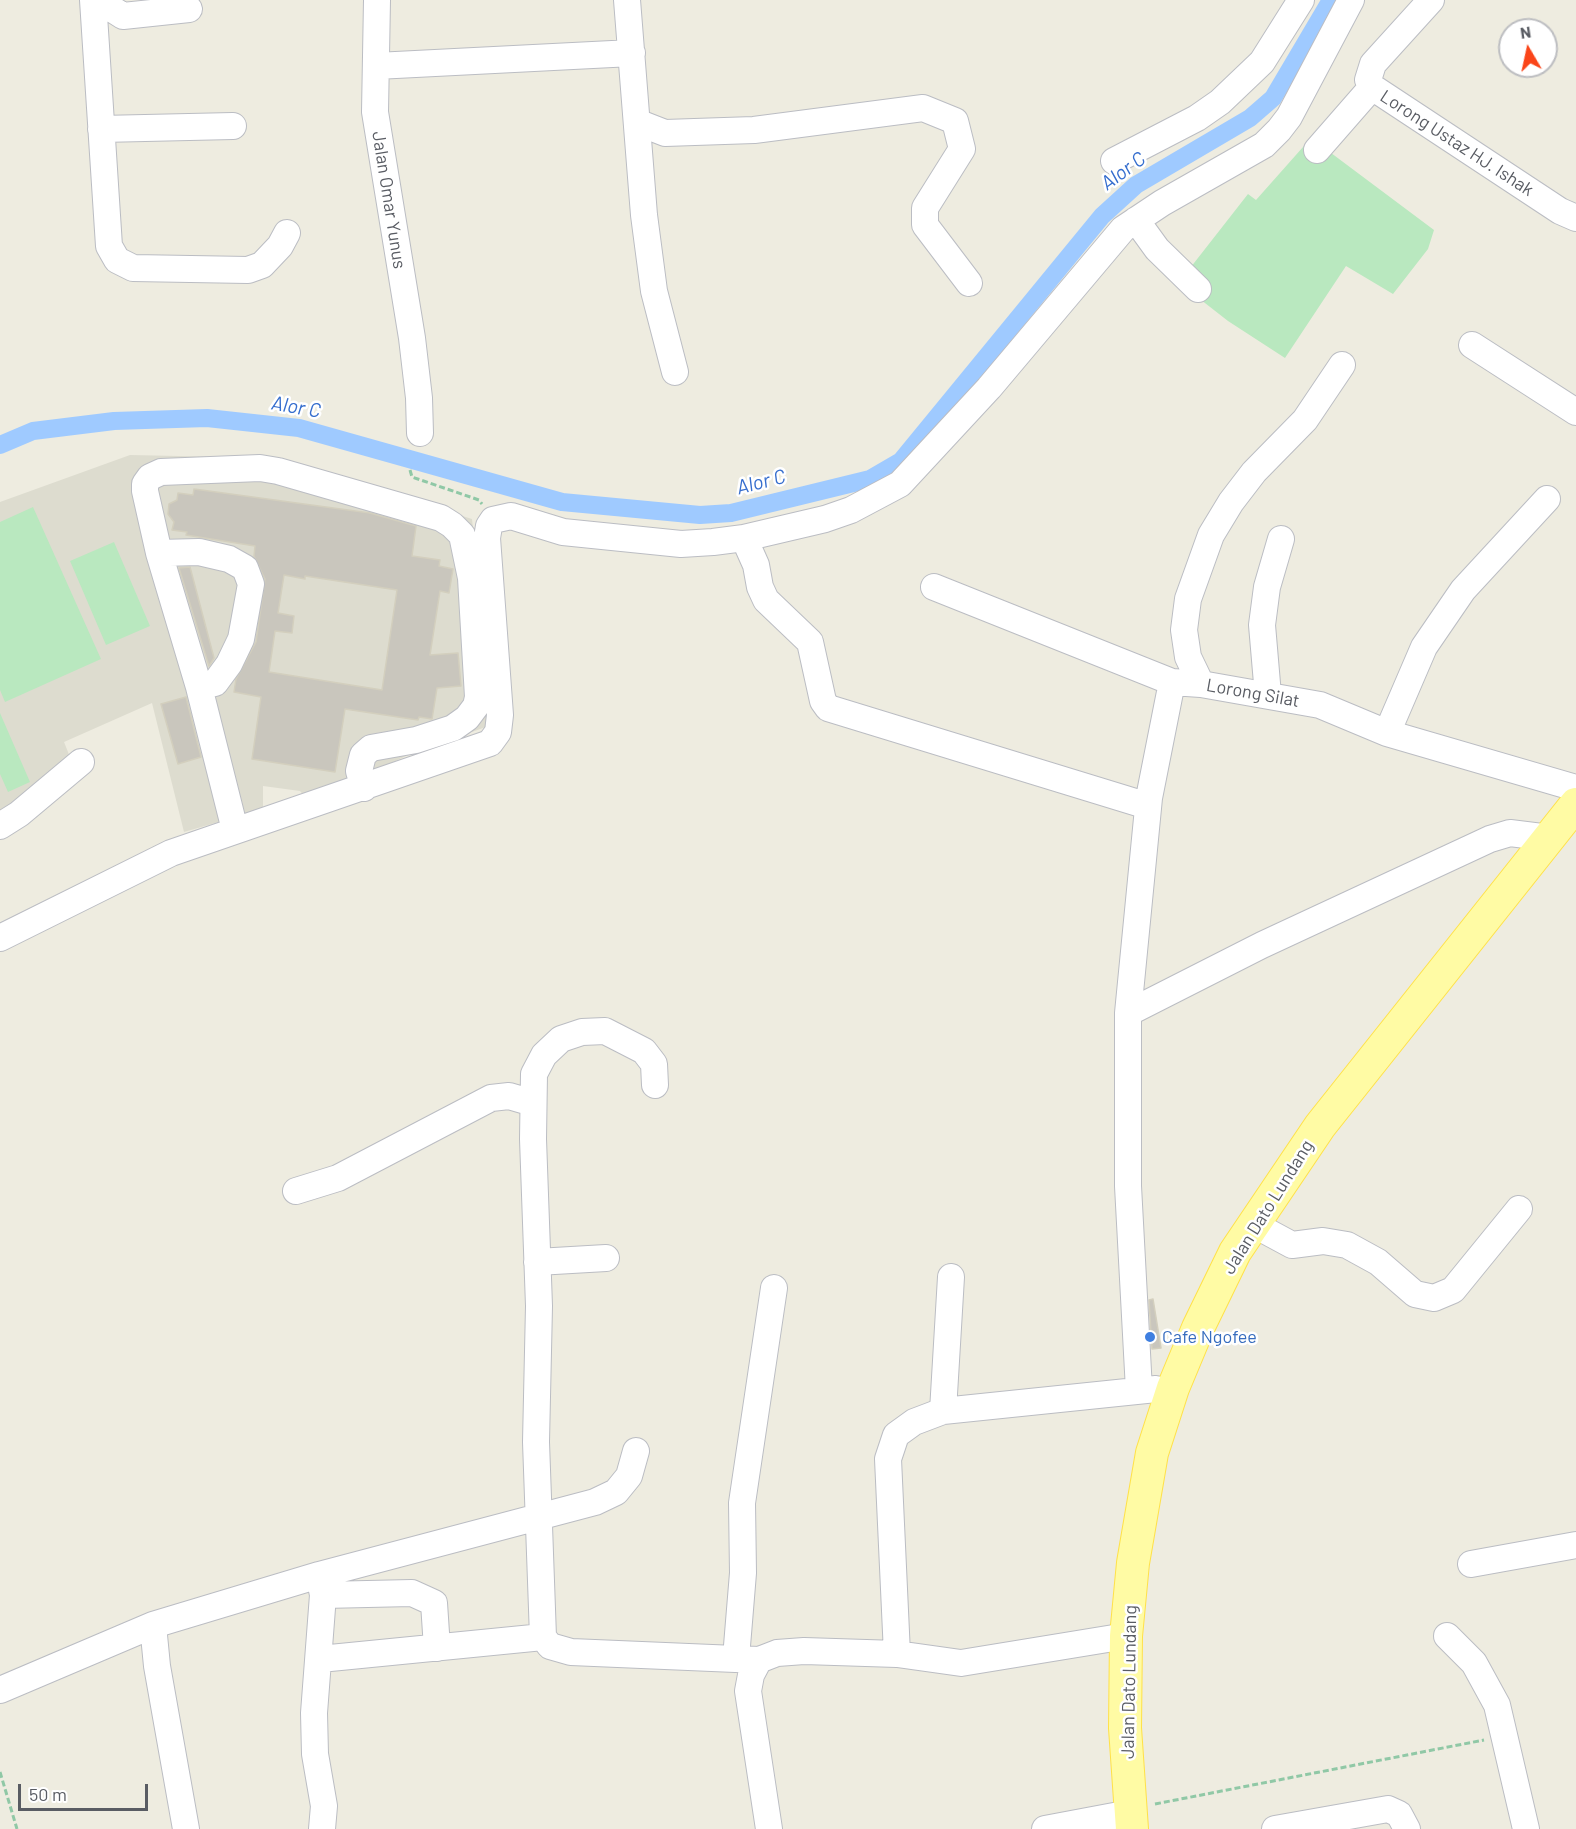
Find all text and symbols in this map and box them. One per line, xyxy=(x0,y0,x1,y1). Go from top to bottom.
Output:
north arrow xyxy=(1498,18,1558,78)
text: N xyxy=(1519,21,1532,42)
street label: Lorong Ustaz HJ. Ishak xyxy=(1376,85,1538,201)
street label: Jalan Omar Yunus xyxy=(367,130,411,270)
water label: Alor C xyxy=(1096,147,1150,195)
water label: Alor C xyxy=(270,391,322,423)
water label: Alor C xyxy=(734,464,788,500)
street label: Lorong Silat xyxy=(1205,674,1301,712)
street label: Jalan Dato Lundang xyxy=(1218,1136,1318,1278)
place label: Cafe Ngofee xyxy=(1162,1326,1257,1348)
marker: Cafe Ngofee xyxy=(1143,1330,1157,1344)
street label: Jalan Dato Lundang xyxy=(1117,1605,1141,1759)
scale bar xyxy=(21,1772,152,1810)
text: 50 m xyxy=(29,1783,67,1805)

